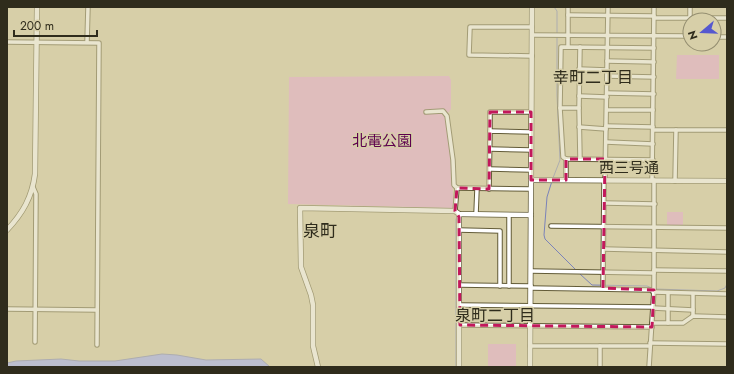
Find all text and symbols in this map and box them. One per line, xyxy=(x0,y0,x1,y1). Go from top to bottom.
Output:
scale bar xyxy=(14,12,97,38)
north arrow xyxy=(682,12,722,52)
text: 200 m xyxy=(20,17,54,35)
text: N xyxy=(684,29,702,42)
district label: 幸町二丁目 xyxy=(553,66,633,89)
park label: 北電公園 xyxy=(352,130,412,152)
street label: 西三号通 xyxy=(599,157,659,179)
district label: 泉町 xyxy=(303,219,337,243)
district label: 泉町二丁目 xyxy=(455,304,535,327)

